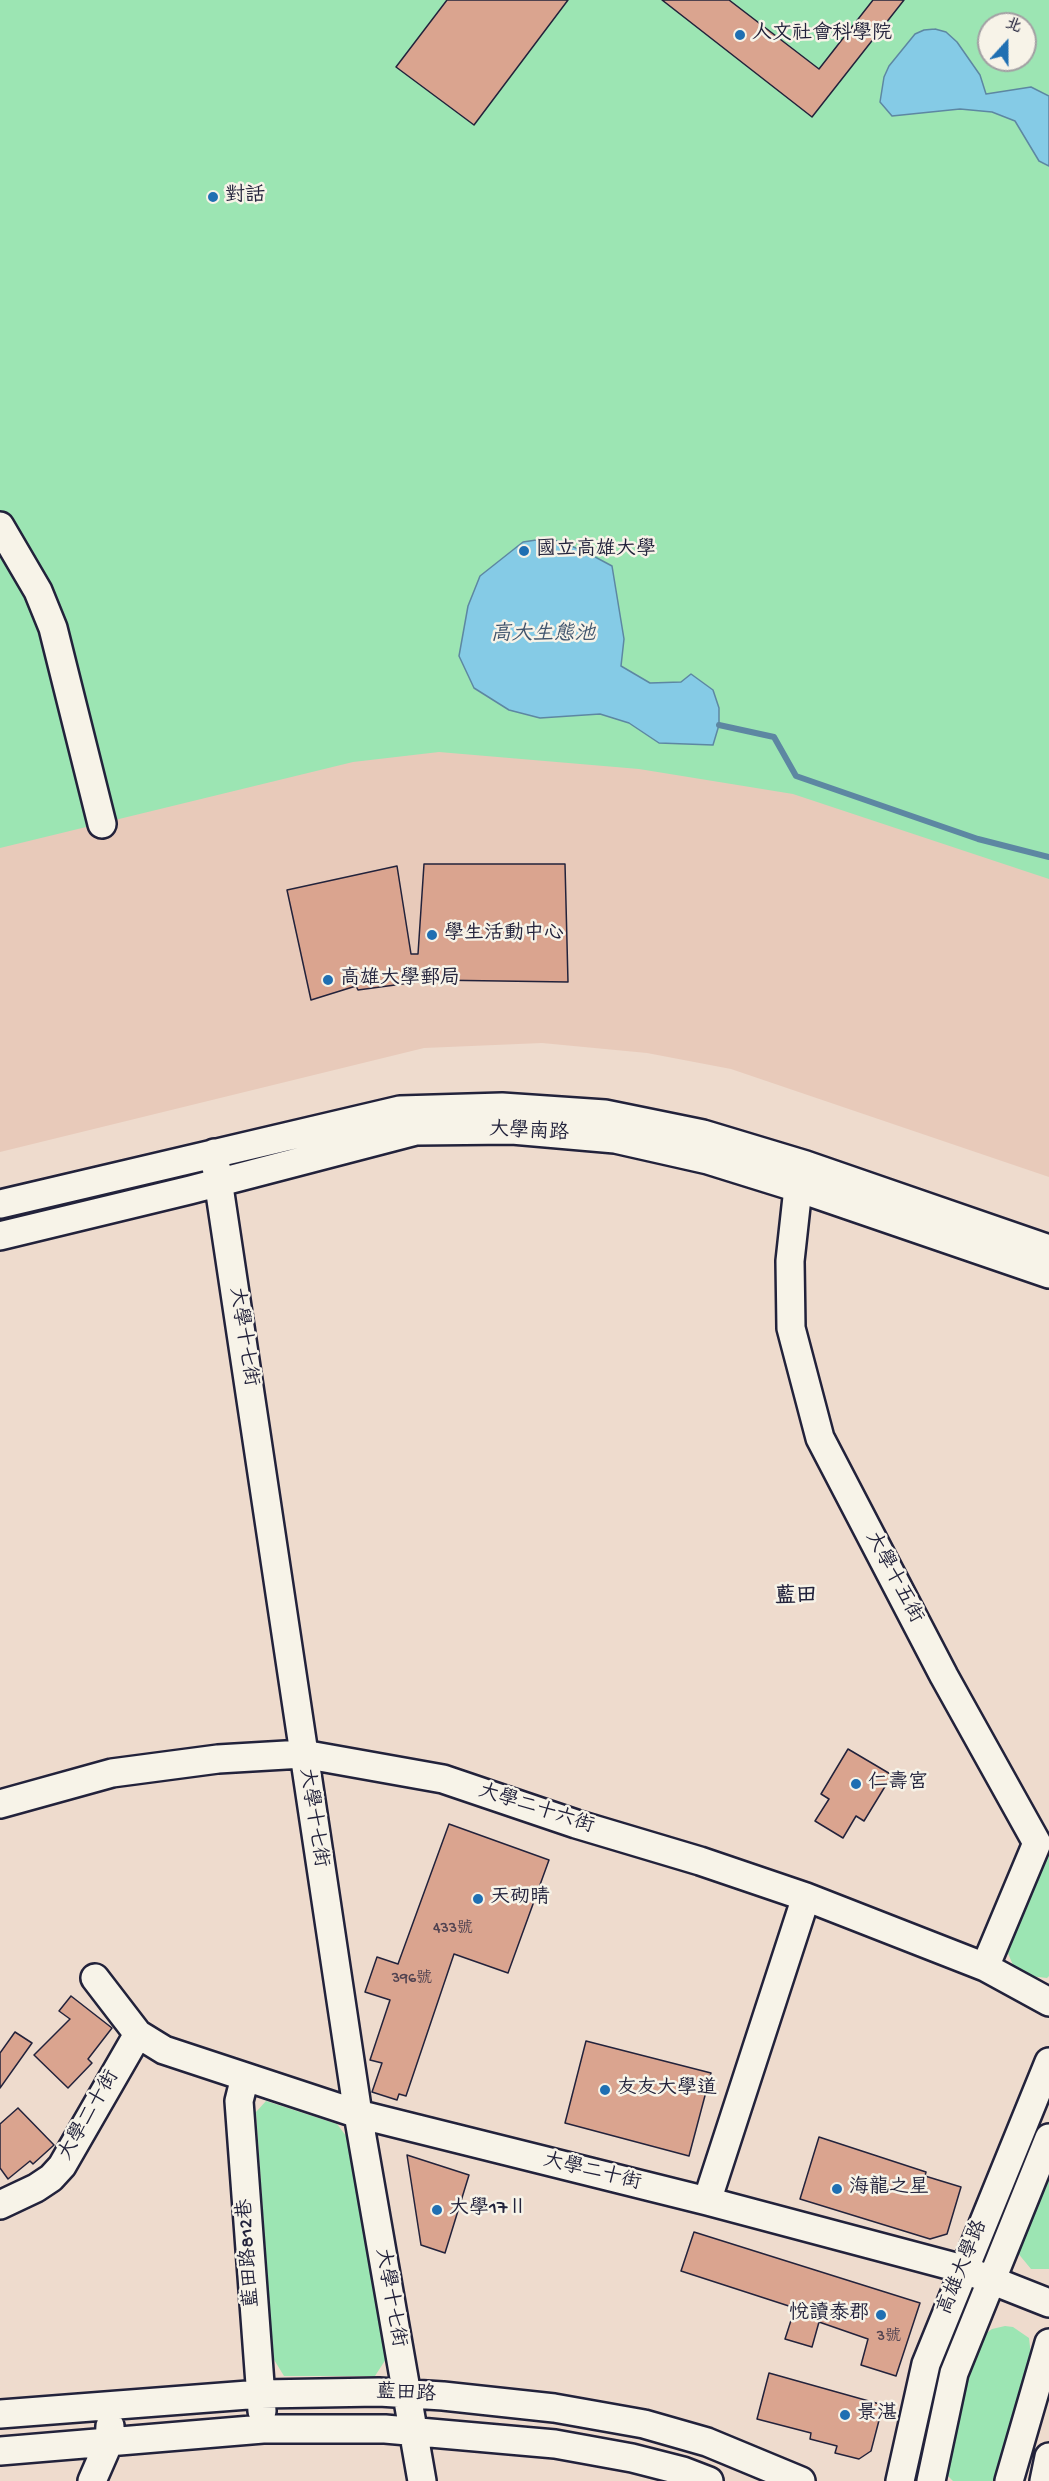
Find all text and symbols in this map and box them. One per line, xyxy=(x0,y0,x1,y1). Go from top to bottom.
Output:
north arrow xyxy=(977,12,1037,72)
text: 北 xyxy=(1002,15,1024,38)
place label: 人文社會科學院 xyxy=(752,23,892,47)
marker: 人文社會科學院 xyxy=(733,28,747,42)
place label: 對話 xyxy=(225,185,265,209)
marker: 對話 xyxy=(206,190,220,204)
place label: 國立高雄大學 xyxy=(536,539,656,563)
marker: 國立高雄大學 xyxy=(517,544,531,558)
water label: 高大生態池 xyxy=(491,623,595,649)
place label: 學生活動中心 xyxy=(444,923,564,947)
marker: 學生活動中心 xyxy=(425,928,439,942)
place label: 高雄大學郵局 xyxy=(340,968,460,992)
marker: 高雄大學郵局 xyxy=(321,973,335,987)
street label: 大學南路 xyxy=(488,1119,570,1147)
street label: 大學十七街 xyxy=(222,1286,262,1388)
street label: 大學十五街 xyxy=(859,1528,927,1628)
district label: 藍田 xyxy=(775,1585,817,1611)
street label: 大學十七街 xyxy=(292,1767,332,1869)
place label: 仁壽宮 xyxy=(868,1772,928,1796)
marker: 仁壽宮 xyxy=(849,1777,863,1791)
street label: 大學二十六街 xyxy=(475,1780,597,1840)
place label: 天砌晴 xyxy=(490,1887,550,1911)
marker: 天砌晴 xyxy=(471,1892,485,1906)
house number: 433號 xyxy=(433,1920,473,1940)
house number: 396號 xyxy=(392,1970,432,1990)
street label: 大學二十街 xyxy=(55,2067,125,2165)
place label: 友友大學道 xyxy=(617,2078,717,2102)
marker: 友友大學道 xyxy=(598,2083,612,2097)
street label: 大學二十街 xyxy=(541,2149,643,2197)
place label: 海龍之星 xyxy=(849,2177,929,2201)
marker: 海龍之星 xyxy=(830,2182,844,2196)
street label: 藍田路812巷 xyxy=(234,2198,266,2308)
place label: 大學17Ⅱ xyxy=(449,2198,527,2222)
marker: 大學17Ⅱ xyxy=(430,2203,444,2217)
street label: 高雄大學路 xyxy=(934,2217,994,2319)
street label: 大學十七街 xyxy=(368,2247,410,2349)
place label: 悅讀泰郡 xyxy=(789,2303,869,2327)
marker: 悅讀泰郡 xyxy=(874,2308,888,2322)
house number: 3號 xyxy=(877,2328,901,2348)
street label: 藍田路 xyxy=(375,2381,437,2409)
place label: 景湛 xyxy=(857,2403,897,2427)
marker: 景湛 xyxy=(838,2408,852,2422)

